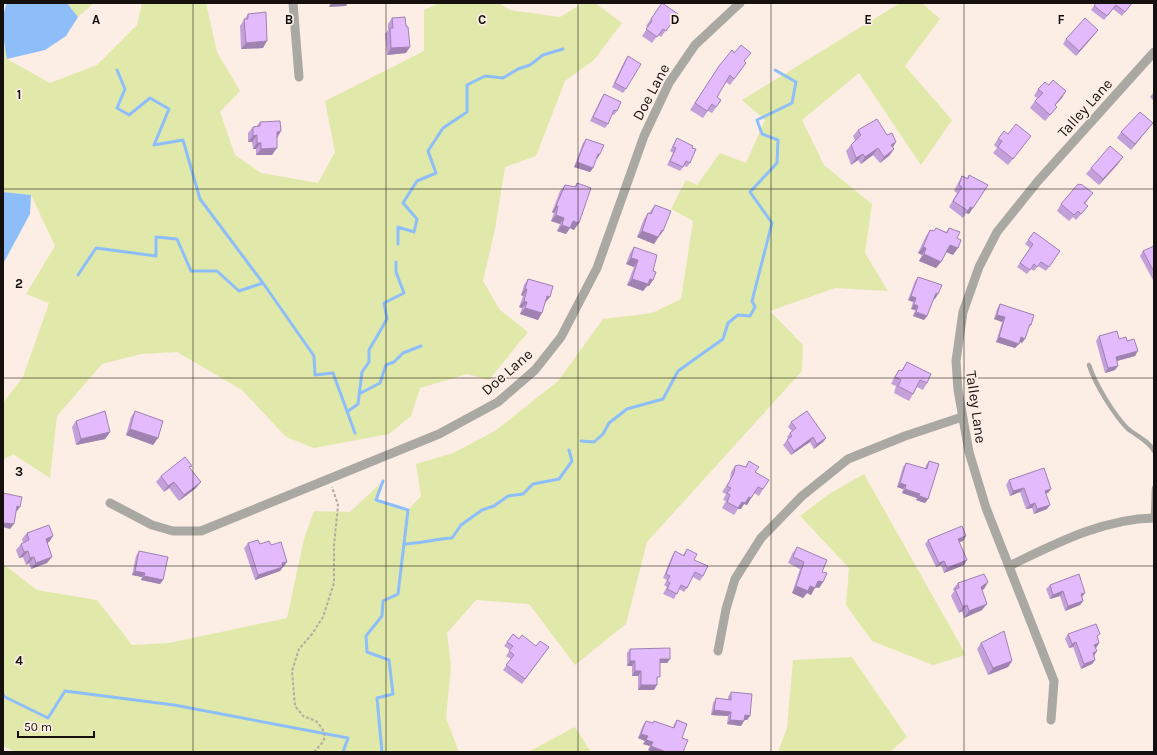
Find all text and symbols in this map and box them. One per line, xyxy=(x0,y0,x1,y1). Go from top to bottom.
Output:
text: A xyxy=(92,12,100,27)
text: B xyxy=(285,12,293,27)
text: C xyxy=(478,12,486,27)
text: D xyxy=(671,12,680,27)
text: E xyxy=(864,12,872,27)
text: F xyxy=(1057,12,1065,27)
street label: Doe Lane xyxy=(629,61,673,123)
street label: Talley Lane xyxy=(1054,75,1116,141)
text: 1 xyxy=(17,87,21,102)
text: 2 xyxy=(15,276,23,291)
street label: Doe Lane xyxy=(478,345,536,399)
street label: Talley Lane xyxy=(962,370,990,444)
text: 3 xyxy=(15,464,23,479)
text: 4 xyxy=(15,653,23,668)
scale bar xyxy=(18,713,94,739)
text: 50 m xyxy=(24,720,52,734)

